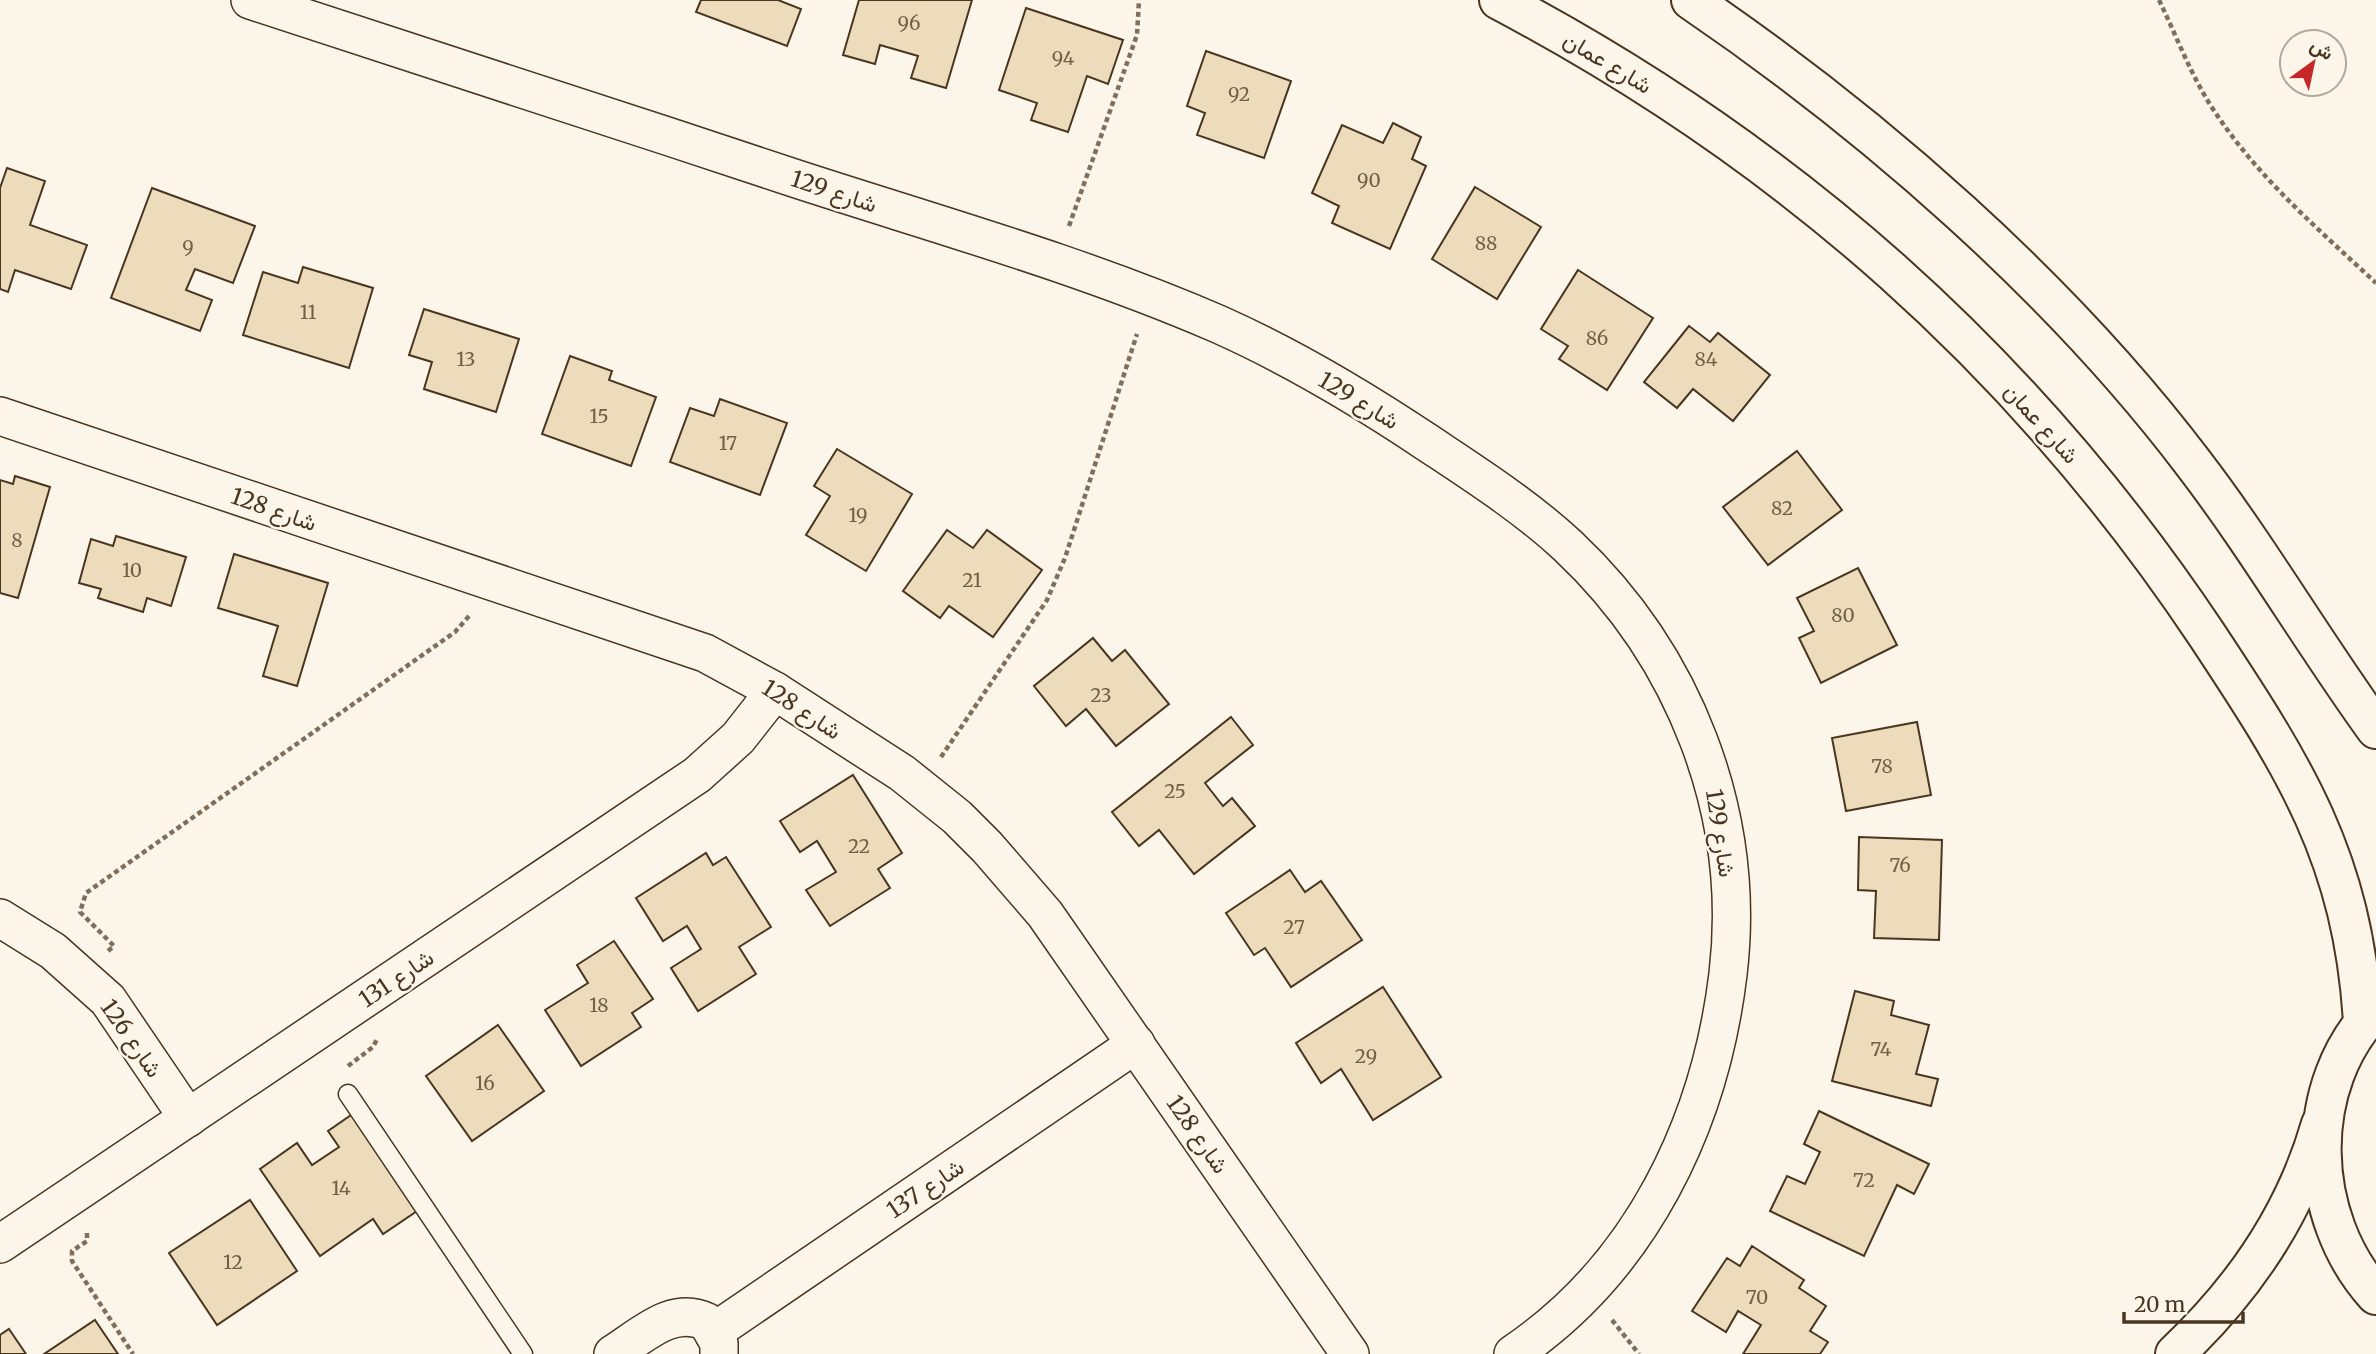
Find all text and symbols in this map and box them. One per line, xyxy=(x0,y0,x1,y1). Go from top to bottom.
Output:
house number: 96 xyxy=(898,11,920,35)
street label: شارع عمان xyxy=(1557,24,1658,102)
north arrow xyxy=(2278,28,2348,98)
text: ش xyxy=(2306,32,2339,65)
house number: 94 xyxy=(1052,46,1075,70)
house number: 92 xyxy=(1228,82,1250,106)
street label: شارع 129 xyxy=(787,163,881,220)
house number: 90 xyxy=(1357,168,1381,192)
house number: 88 xyxy=(1475,231,1497,255)
house number: 9 xyxy=(182,235,194,259)
house number: 11 xyxy=(300,300,317,324)
house number: 86 xyxy=(1586,326,1608,350)
house number: 13 xyxy=(457,347,475,371)
house number: 84 xyxy=(1695,347,1718,371)
street label: شارع 129 xyxy=(1312,365,1405,437)
street label: شارع عمان xyxy=(1997,377,2086,471)
house number: 15 xyxy=(589,404,609,428)
house number: 17 xyxy=(719,431,737,455)
street label: شارع 128 xyxy=(227,481,321,539)
house number: 82 xyxy=(1771,496,1793,520)
house number: 19 xyxy=(848,503,868,527)
house number: 8 xyxy=(11,528,23,552)
house number: 10 xyxy=(122,558,142,582)
house number: 21 xyxy=(962,568,982,592)
house number: 80 xyxy=(1831,603,1855,627)
street label: شارع 128 xyxy=(756,673,847,747)
house number: 23 xyxy=(1090,683,1112,707)
house number: 78 xyxy=(1871,754,1893,778)
house number: 25 xyxy=(1164,779,1186,803)
street label: شارع 129 xyxy=(1698,787,1742,879)
house number: 22 xyxy=(848,834,870,858)
house number: 76 xyxy=(1889,853,1911,877)
house number: 27 xyxy=(1283,915,1305,939)
street label: شارع 131 xyxy=(353,942,440,1015)
street label: شارع 126 xyxy=(93,993,169,1084)
house number: 18 xyxy=(589,993,609,1017)
house number: 74 xyxy=(1871,1037,1892,1061)
house number: 29 xyxy=(1355,1044,1377,1068)
house number: 16 xyxy=(475,1071,495,1095)
street label: شارع 128 xyxy=(1159,1089,1235,1180)
street label: شارع 137 xyxy=(881,1152,970,1226)
house number: 72 xyxy=(1853,1168,1875,1192)
house number: 14 xyxy=(331,1176,351,1200)
house number: 12 xyxy=(223,1250,243,1274)
scale bar xyxy=(2124,1280,2243,1324)
house number: 70 xyxy=(1746,1285,1768,1309)
text: 20 m xyxy=(2134,1291,2186,1318)

